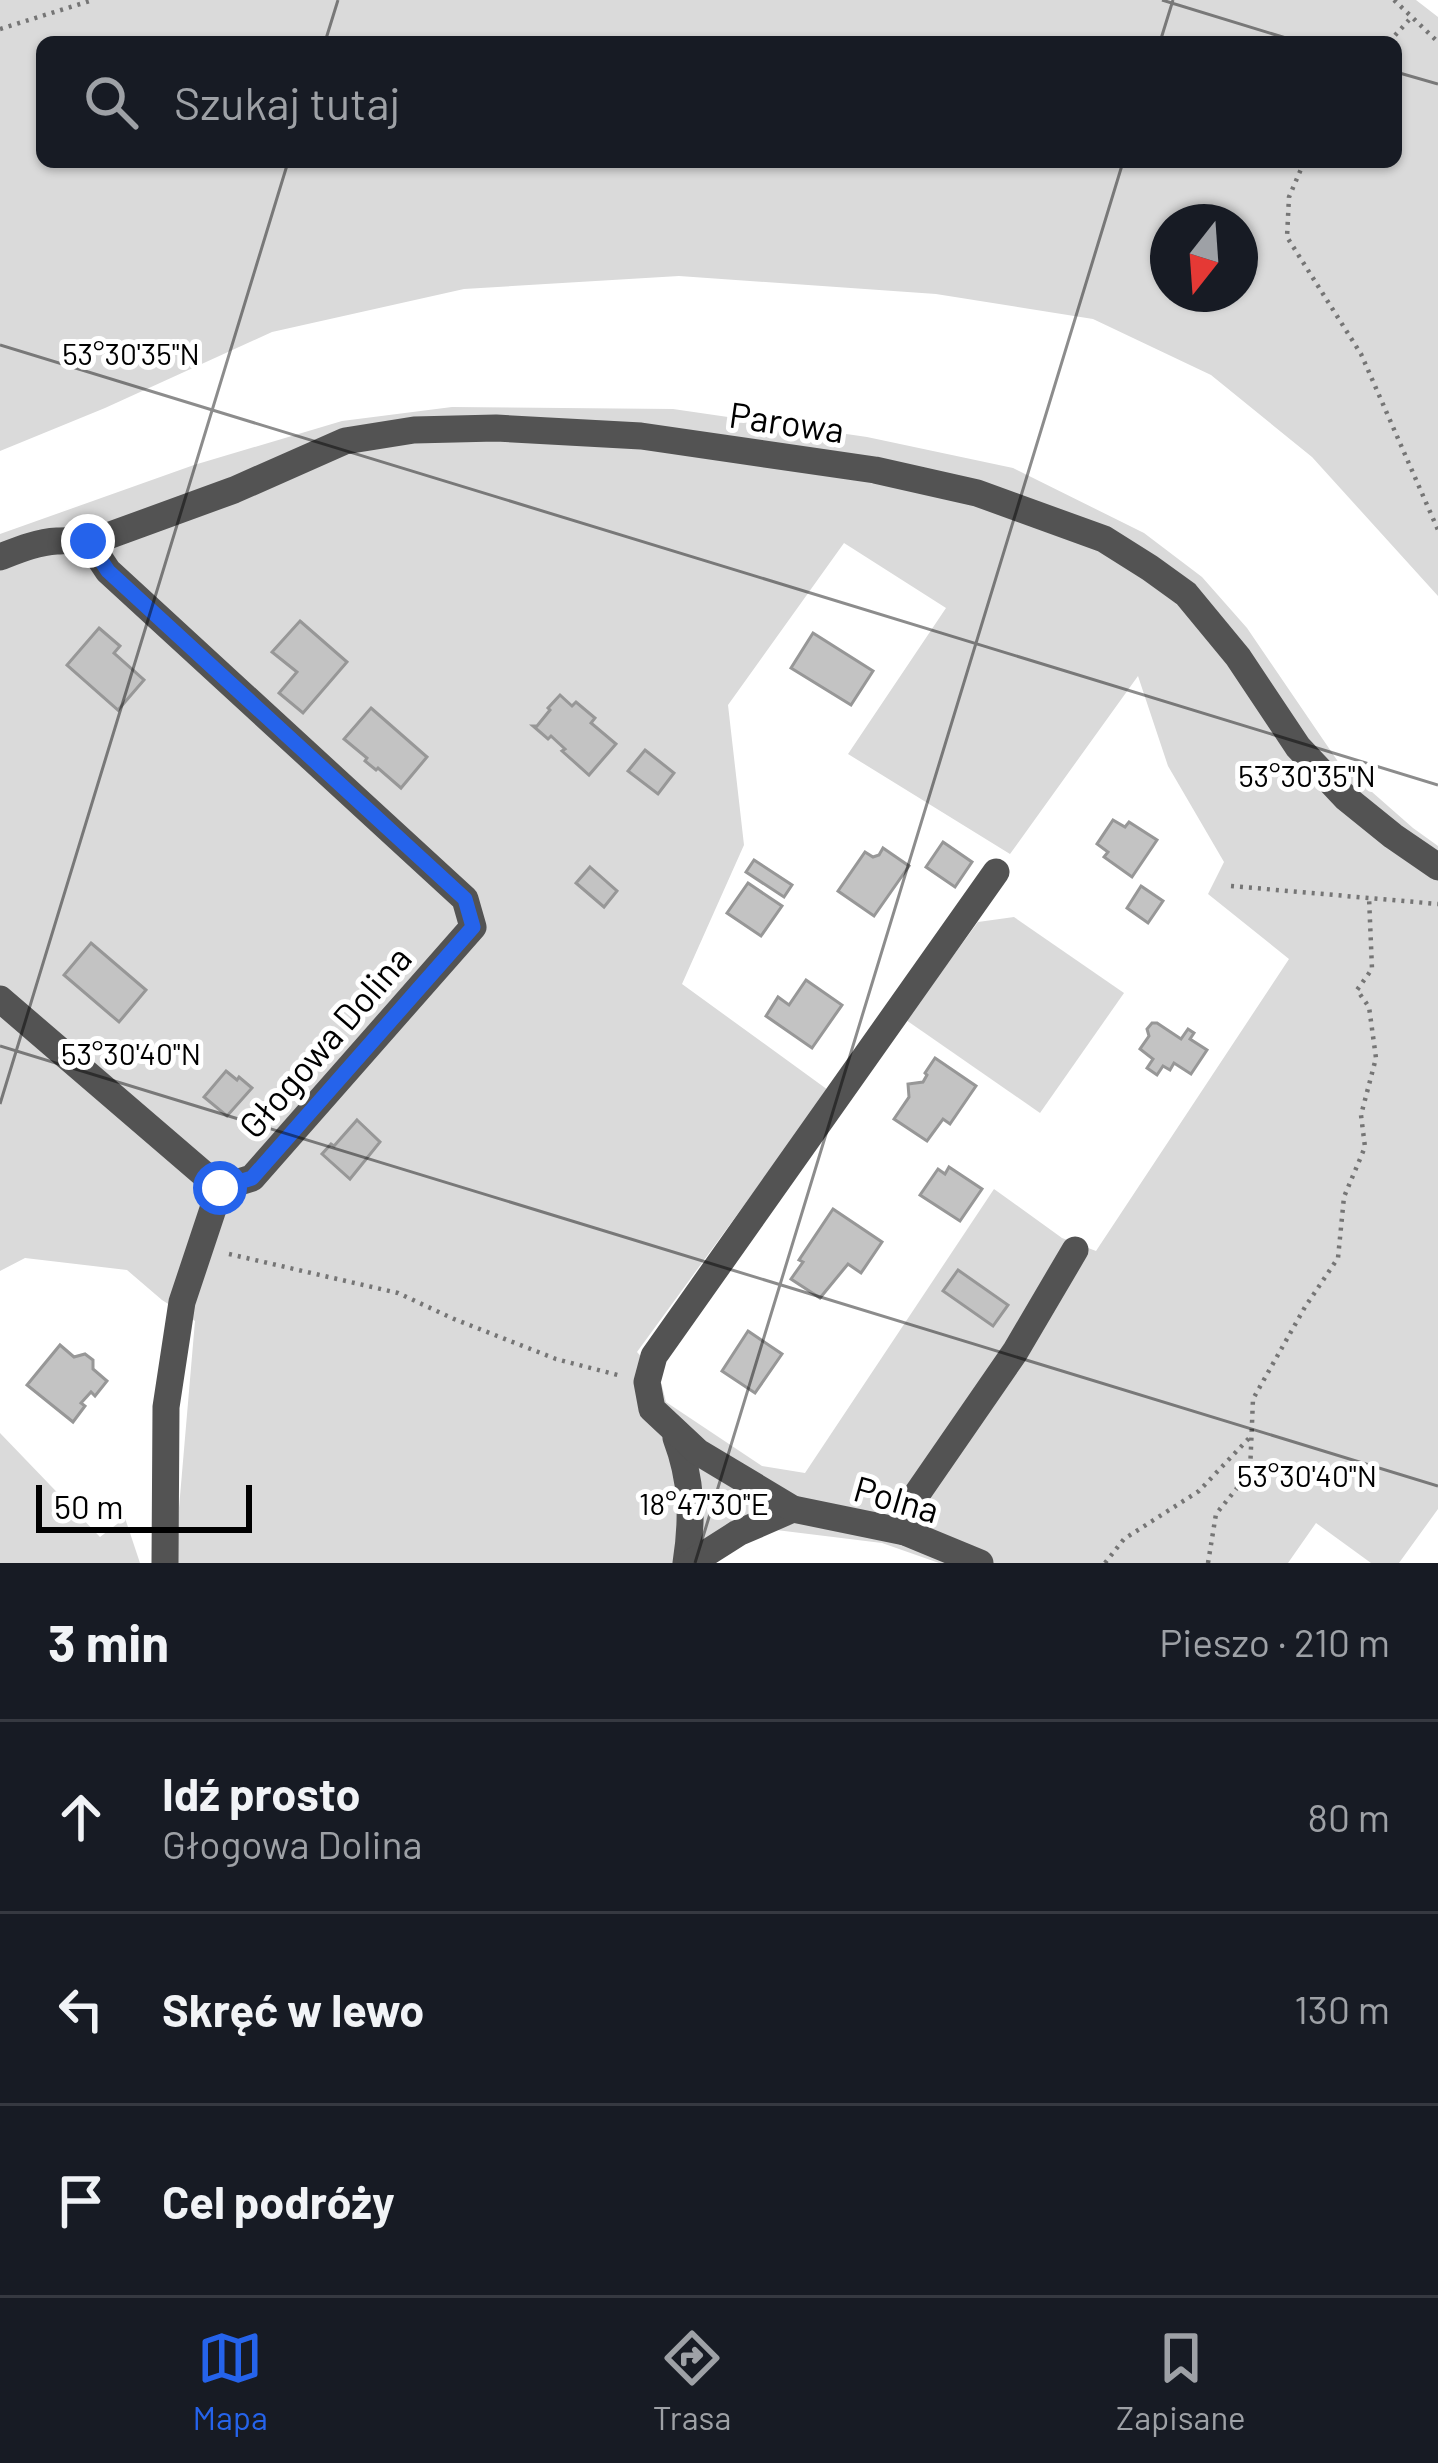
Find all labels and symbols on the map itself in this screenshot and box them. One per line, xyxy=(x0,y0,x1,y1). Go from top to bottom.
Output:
north arrow xyxy=(1150,204,1258,312)
text: 53°30'35"N xyxy=(62,335,200,371)
street label: Parowa xyxy=(727,392,847,450)
route end xyxy=(61,514,115,568)
text: 53°30'35"N xyxy=(1238,757,1376,793)
street label: Głogowa Dolina xyxy=(229,936,419,1146)
text: 53°30'40"N xyxy=(61,1035,201,1071)
route start xyxy=(193,1161,247,1215)
text: 53°30'40"N xyxy=(1237,1457,1377,1493)
street label: Polna xyxy=(850,1465,944,1531)
scale bar xyxy=(36,1479,252,1532)
text: 18°47'30"E xyxy=(639,1485,769,1521)

